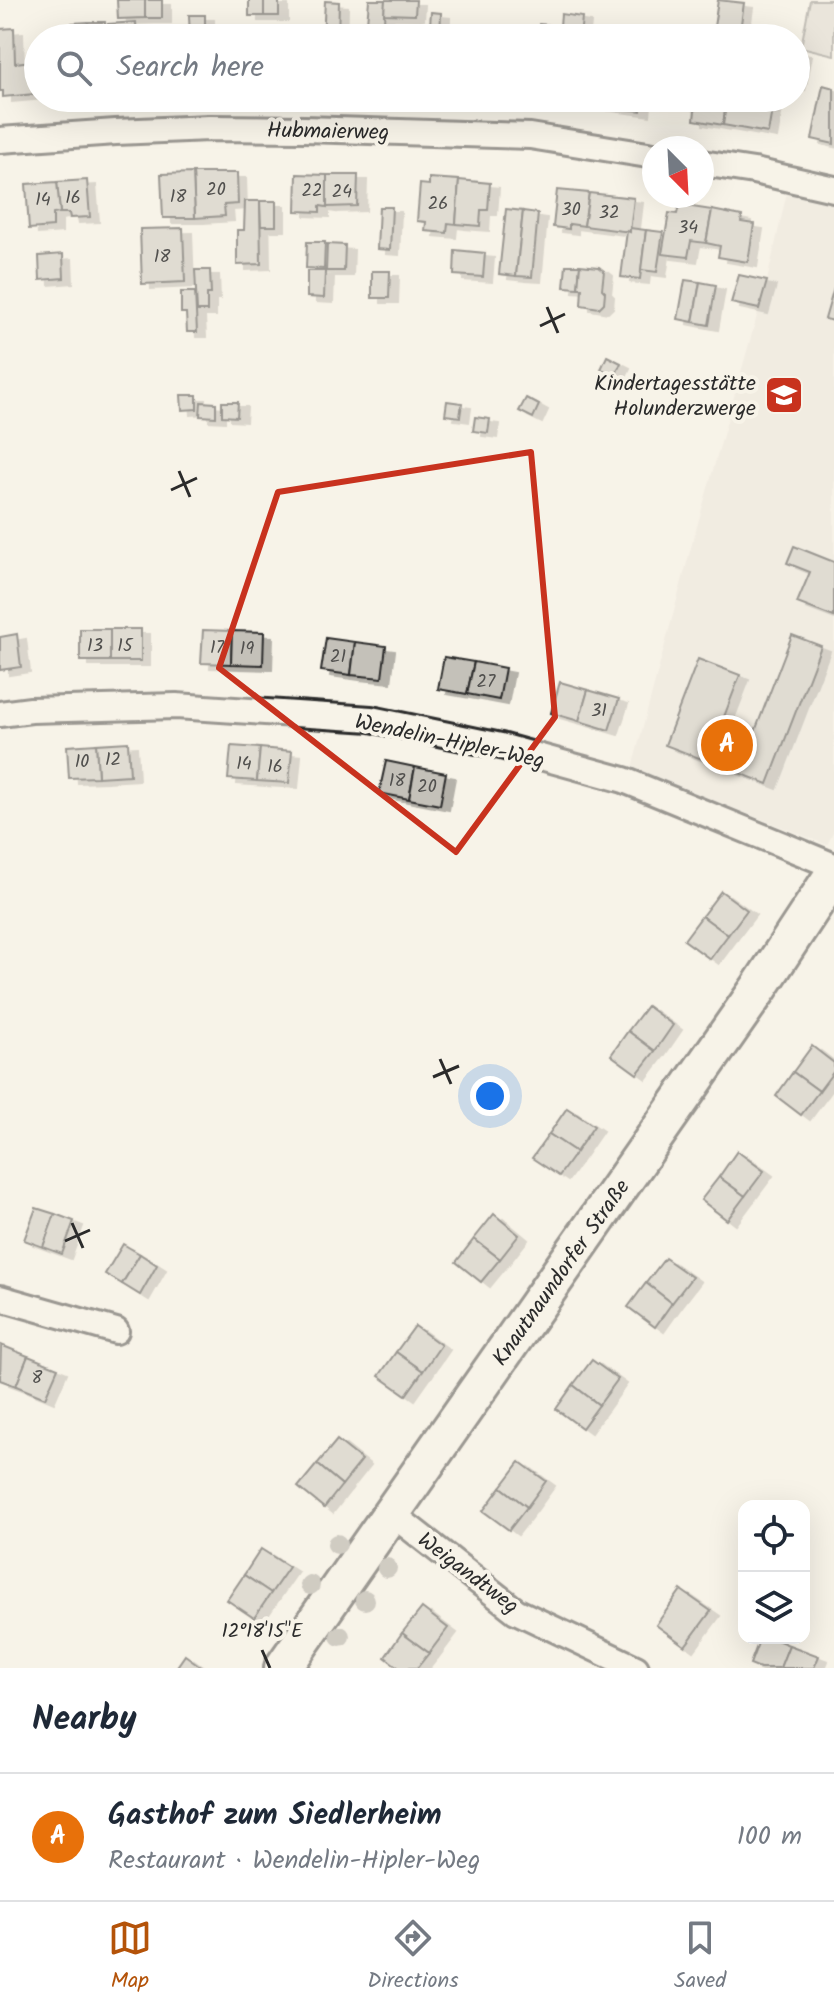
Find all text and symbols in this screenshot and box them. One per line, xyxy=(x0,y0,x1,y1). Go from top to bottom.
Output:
search box xyxy=(24,24,810,112)
text: Search here xyxy=(116,44,264,92)
icon: search xyxy=(52,46,96,90)
street label: Hubmaierweg xyxy=(267,114,389,151)
north arrow xyxy=(642,136,714,208)
house number: 20 xyxy=(206,176,226,205)
house number: 22 xyxy=(302,177,322,206)
house number: 24 xyxy=(332,178,352,207)
house number: 18 xyxy=(170,183,186,212)
house number: 16 xyxy=(65,184,81,213)
house number: 14 xyxy=(35,186,51,215)
house number: 26 xyxy=(428,190,448,219)
house number: 30 xyxy=(561,196,581,225)
house number: 32 xyxy=(599,199,619,228)
house number: 34 xyxy=(678,214,698,243)
house number: 18 xyxy=(154,243,170,272)
place label: Kindertagesstätte Holunderzwerge xyxy=(594,367,756,427)
school or university icon: Kindertagesstätte Holunderzwerge xyxy=(763,374,805,416)
house number: 13 xyxy=(87,632,103,661)
house number: 15 xyxy=(117,632,134,661)
house number: 17 xyxy=(210,634,225,663)
house number: 19 xyxy=(240,635,254,664)
house number: 21 xyxy=(330,643,346,672)
house number: 27 xyxy=(477,668,496,697)
house number: 31 xyxy=(591,697,607,726)
street label: Wendelin-Hipler-Weg xyxy=(352,705,547,780)
pin: A xyxy=(701,715,753,775)
house number: 12 xyxy=(105,746,121,775)
house number: 10 xyxy=(75,748,89,777)
house number: 14 xyxy=(236,750,252,779)
house number: 16 xyxy=(267,753,283,782)
house number: 18 xyxy=(389,767,405,796)
house number: 20 xyxy=(417,773,437,802)
your location xyxy=(470,1076,510,1116)
street label: Knautnaundorfer Straße xyxy=(484,1173,640,1374)
house number: 8 xyxy=(32,1364,43,1393)
map controls xyxy=(738,1500,810,1644)
button: locate xyxy=(738,1500,810,1572)
street label: Weigandtweg xyxy=(409,1524,526,1624)
button: layers xyxy=(738,1572,810,1644)
text: 12°18'15"E xyxy=(221,1616,304,1648)
text: Nearby xyxy=(32,1693,137,1747)
text: Gasthof zum Siedlerheim xyxy=(108,1792,442,1840)
text: A xyxy=(50,1816,66,1858)
text: 100 m xyxy=(737,1816,802,1858)
text: Restaurant · Wendelin-Hipler-Weg xyxy=(108,1840,480,1882)
tab: Map xyxy=(108,1916,152,1999)
tab: Directions xyxy=(367,1916,459,1999)
tab: Saved xyxy=(674,1916,726,1999)

